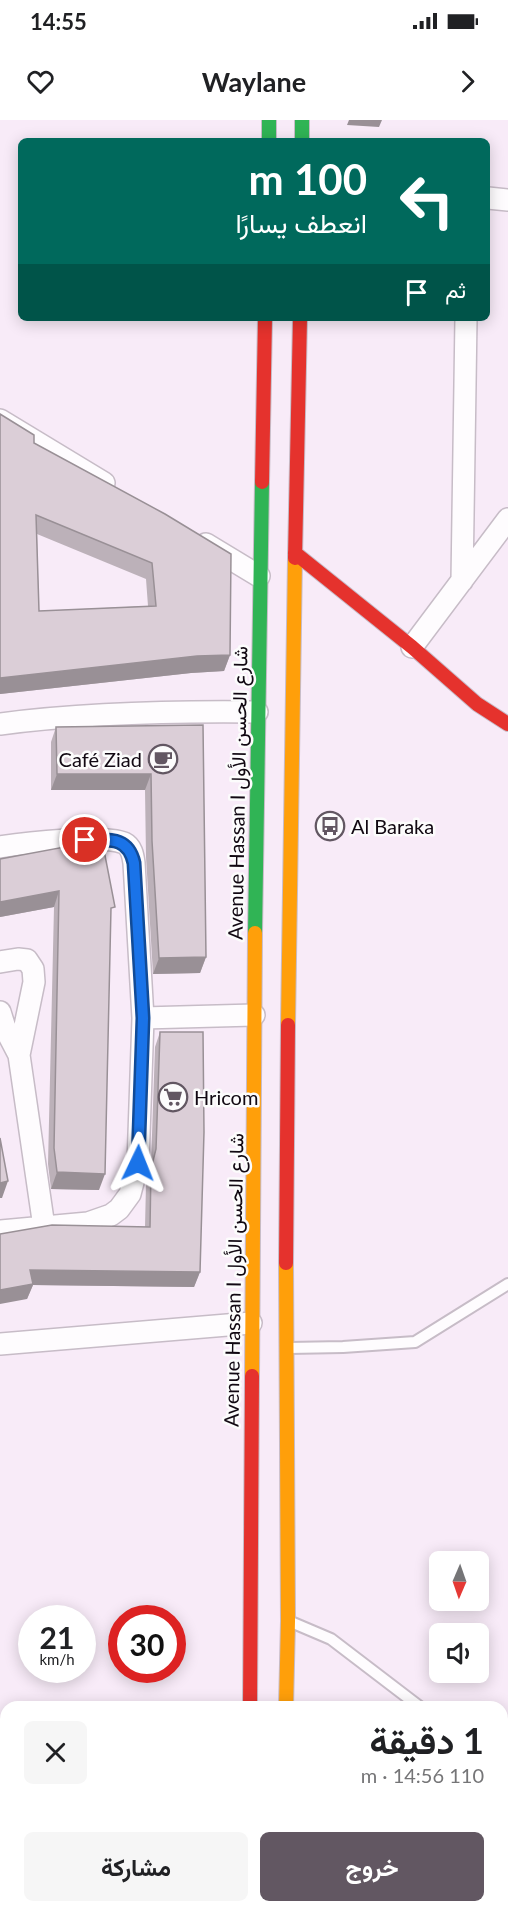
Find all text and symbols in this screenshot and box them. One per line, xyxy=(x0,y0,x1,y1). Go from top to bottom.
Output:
text: 14:55 xyxy=(30,8,87,35)
icon: heart xyxy=(24,65,57,98)
text: Waylane xyxy=(202,65,306,98)
icon: forward xyxy=(451,65,484,98)
text: 100 m xyxy=(249,154,367,204)
icon: left xyxy=(388,162,466,240)
text: انعطف يسارًا xyxy=(235,206,367,239)
icon: arrive xyxy=(400,276,433,309)
text: ثم xyxy=(445,276,466,303)
street label: Avenue Hassan I شارع الحسن الأول xyxy=(222,646,255,940)
cafe icon: Café Ziad xyxy=(147,743,179,775)
place label: Café Ziad xyxy=(59,747,142,771)
bus stop icon: Al Baraka xyxy=(314,810,346,842)
pin xyxy=(59,814,110,865)
place label: Al Baraka xyxy=(351,814,434,838)
icon: arrive xyxy=(68,823,101,856)
supermarket icon: Hricom xyxy=(157,1081,189,1113)
place label: Hricom xyxy=(194,1085,258,1109)
position arrow xyxy=(106,1131,170,1195)
street label: Avenue Hassan I شارع الحسن الأول xyxy=(218,1133,251,1427)
north arrow xyxy=(429,1551,489,1611)
map controls xyxy=(429,1551,489,1683)
speed limit sign: 30 xyxy=(108,1605,186,1683)
text: 21 xyxy=(40,1619,74,1655)
button: sound xyxy=(429,1623,489,1683)
text: km/h xyxy=(39,1650,75,1668)
text: 1 دقيقة xyxy=(369,1718,484,1762)
button: close xyxy=(24,1721,87,1784)
text: 110 m · 14:56 xyxy=(361,1763,484,1787)
button: مشاركة xyxy=(24,1832,248,1901)
button: خروج xyxy=(260,1832,484,1901)

